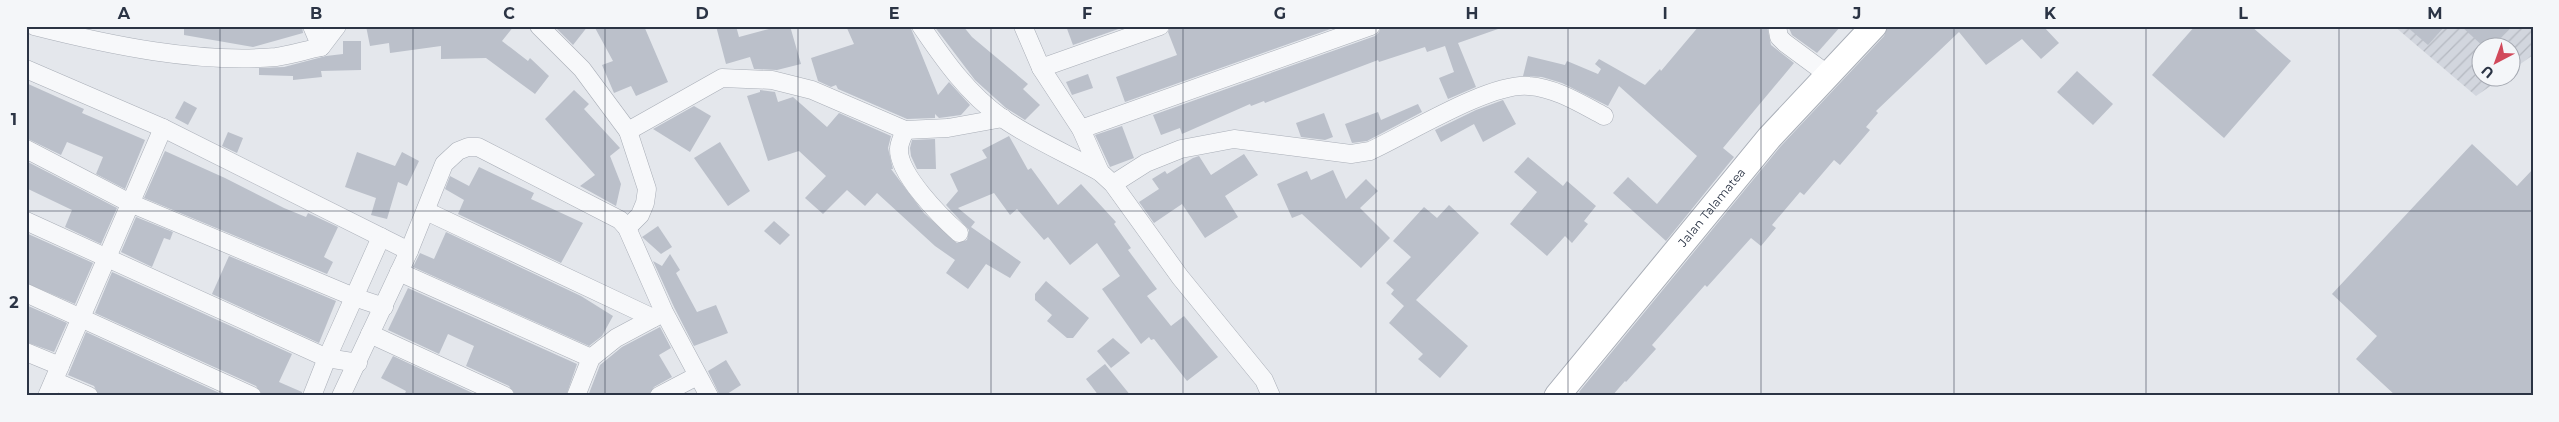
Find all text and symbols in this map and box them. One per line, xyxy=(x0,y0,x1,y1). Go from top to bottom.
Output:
text: A xyxy=(117,4,131,23)
text: B xyxy=(310,4,322,23)
text: C xyxy=(503,4,515,23)
text: D xyxy=(695,4,709,23)
text: E xyxy=(889,4,899,23)
text: F xyxy=(1082,4,1092,23)
text: G xyxy=(1274,4,1286,23)
text: H xyxy=(1466,4,1478,23)
text: I xyxy=(1662,4,1668,23)
text: J xyxy=(1852,4,1861,23)
text: K xyxy=(2044,4,2057,23)
text: L xyxy=(2238,4,2248,23)
text: M xyxy=(2427,4,2443,23)
north arrow xyxy=(2472,38,2522,88)
text: U xyxy=(2477,61,2498,82)
text: 1 xyxy=(11,110,17,129)
street label: Jalan Talamatea xyxy=(1674,165,1748,250)
text: 2 xyxy=(9,293,19,312)

